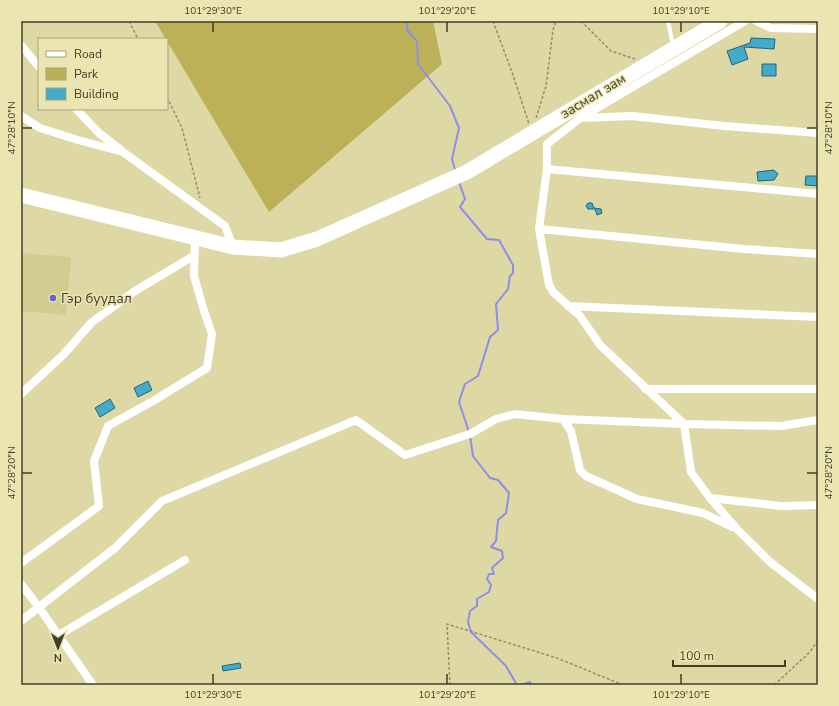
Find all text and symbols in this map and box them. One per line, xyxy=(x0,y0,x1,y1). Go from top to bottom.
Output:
text: 101°29'30"E xyxy=(184,4,242,18)
text: 101°29'20"E xyxy=(418,4,476,18)
text: 101°29'10"E xyxy=(652,4,710,18)
legend xyxy=(38,38,168,110)
text: Road xyxy=(74,46,102,62)
text: Park xyxy=(74,66,99,82)
street label: засмал зам xyxy=(557,69,629,123)
text: Building xyxy=(74,86,119,102)
text: 47°28'10"N xyxy=(5,101,19,155)
text: 47°28'10"N xyxy=(822,101,836,155)
place label: Гэр буудал xyxy=(61,289,132,308)
marker: Гэр буудал xyxy=(48,293,58,303)
text: 47°28'20"N xyxy=(5,446,19,500)
text: 47°28'20"N xyxy=(822,446,836,500)
north arrow xyxy=(38,628,78,668)
scale bar xyxy=(673,642,785,668)
text: 100 m xyxy=(679,648,714,664)
text: N xyxy=(54,650,62,665)
text: 101°29'30"E xyxy=(184,688,242,702)
text: 101°29'20"E xyxy=(418,688,476,702)
text: 101°29'10"E xyxy=(652,688,710,702)

